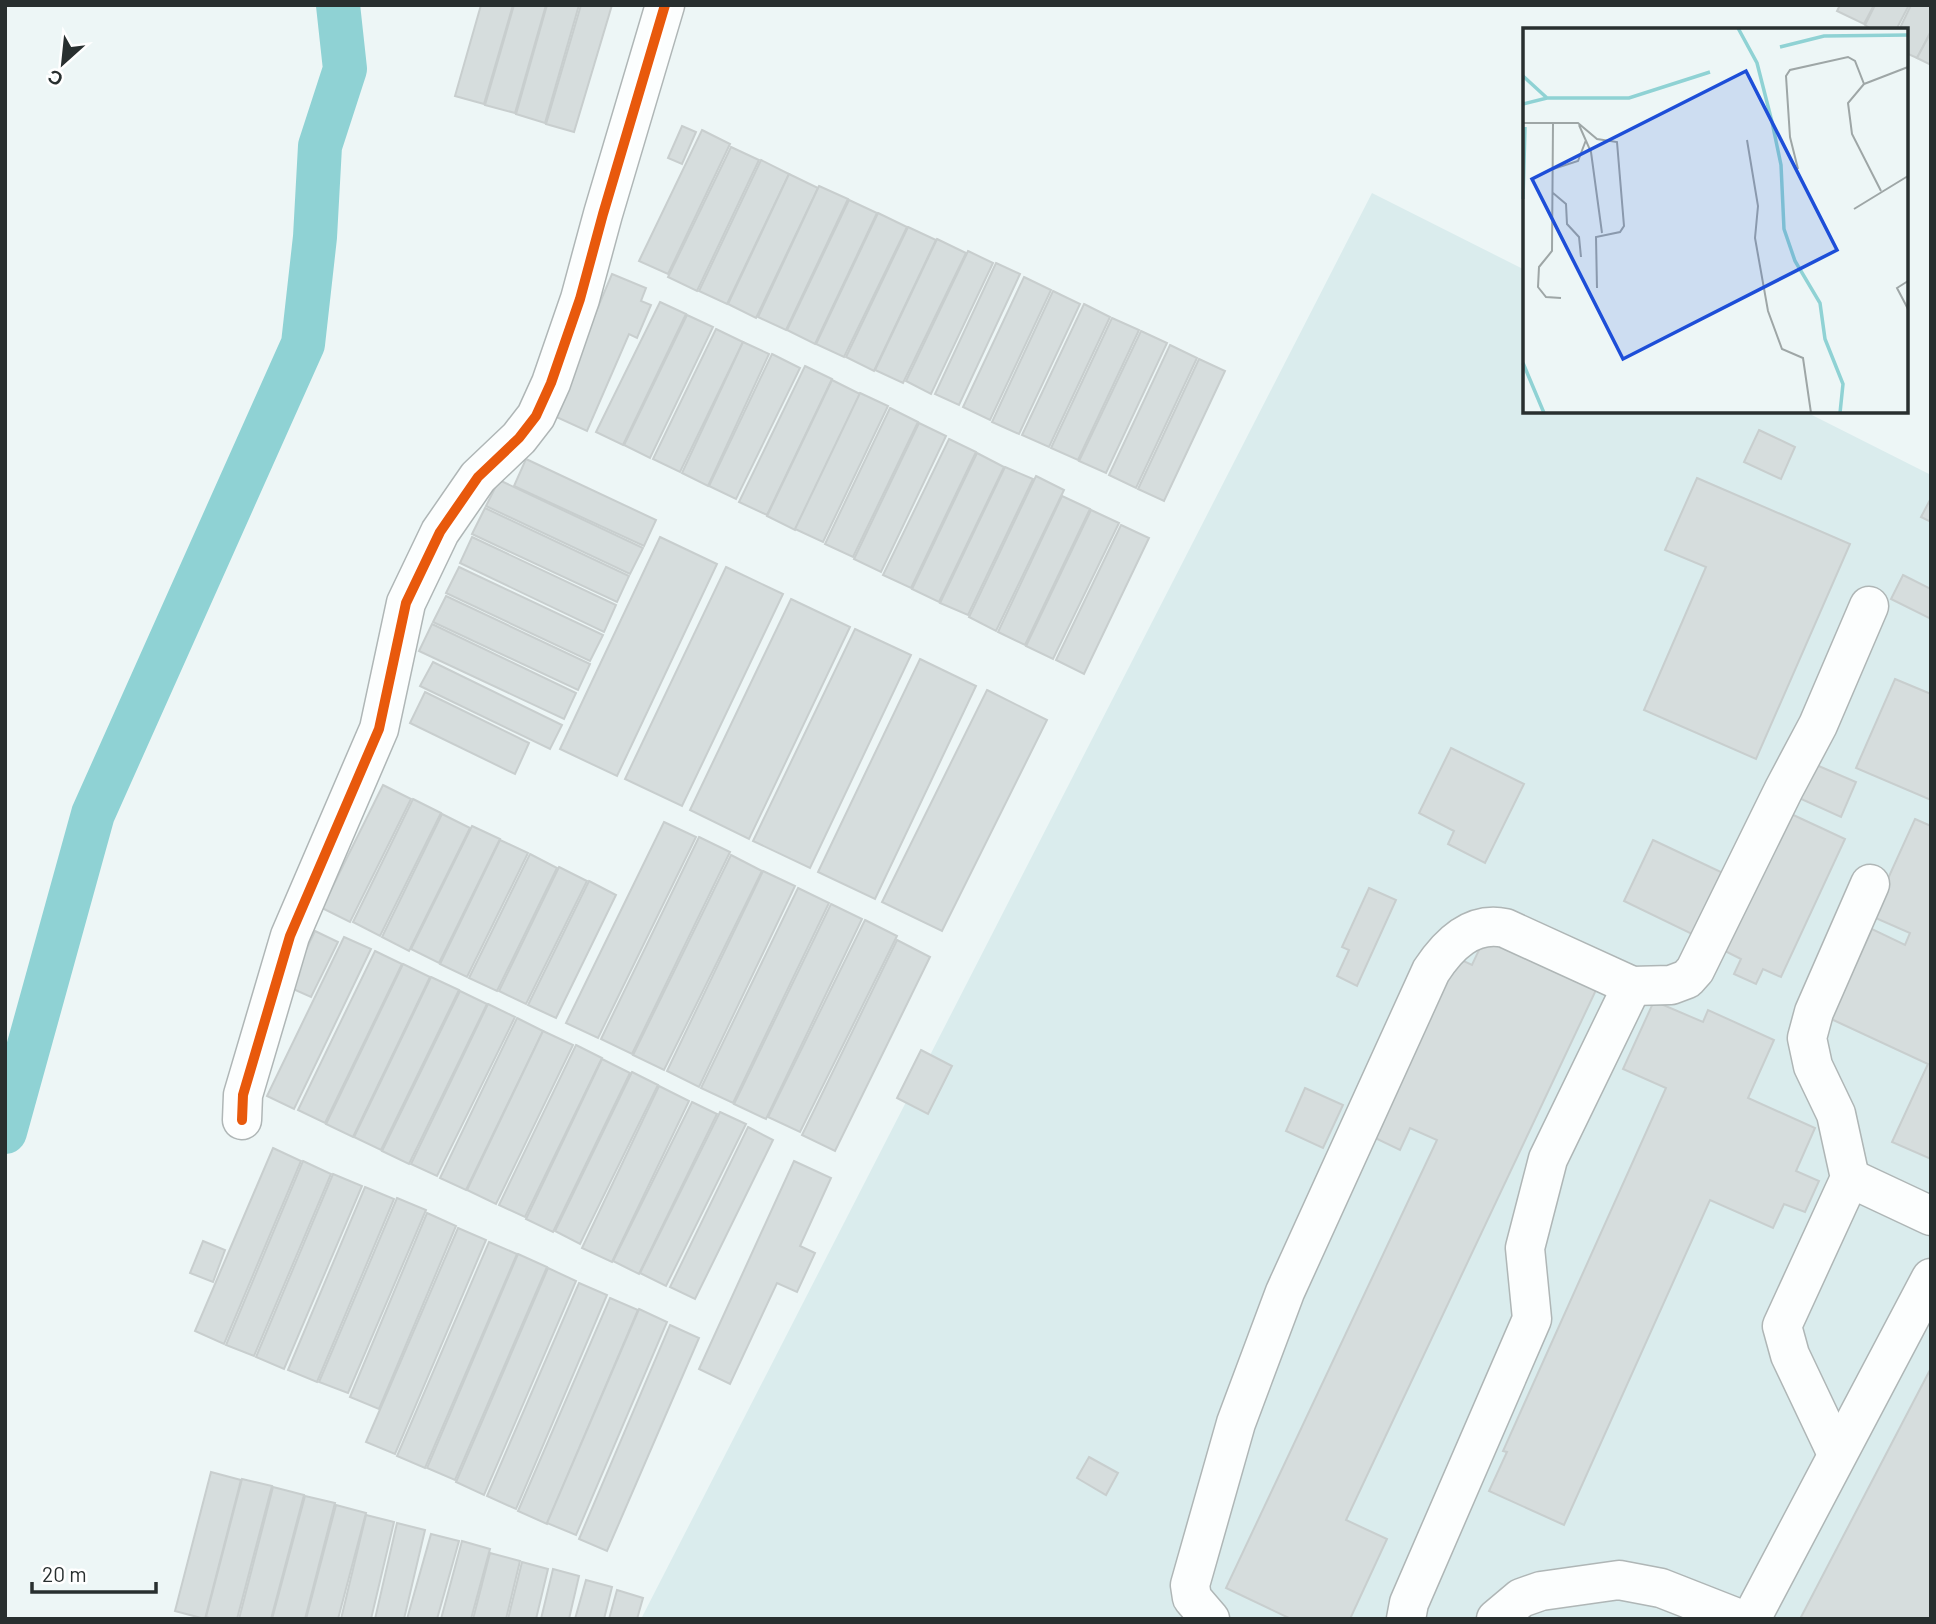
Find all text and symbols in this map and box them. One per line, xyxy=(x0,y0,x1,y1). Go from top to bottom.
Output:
north arrow xyxy=(28,28,98,98)
inset map xyxy=(1523,28,1908,413)
text: С xyxy=(43,65,66,92)
scale bar xyxy=(32,1550,156,1594)
text: 20 m xyxy=(42,1561,87,1586)

